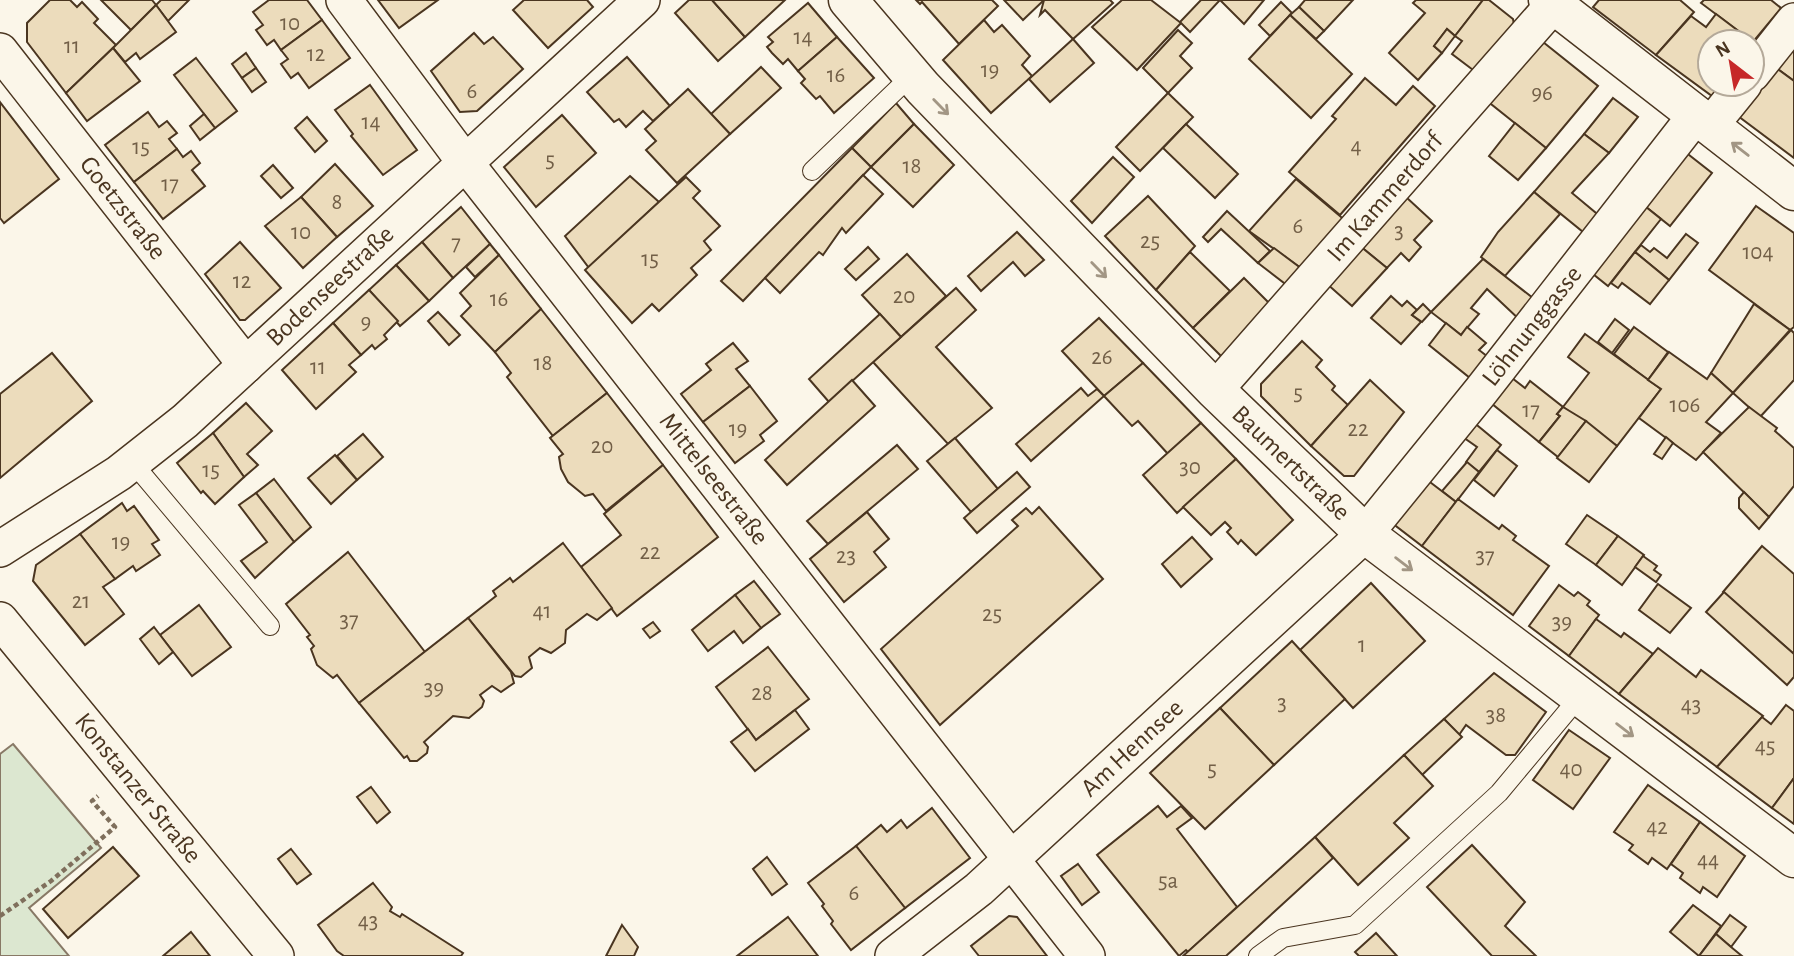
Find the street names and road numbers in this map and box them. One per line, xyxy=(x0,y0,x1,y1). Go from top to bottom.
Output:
street label: Im Kammerdorf xyxy=(1322,126,1449,266)
street label: Goetzstraße xyxy=(75,151,171,265)
street label: Bodenseestraße xyxy=(261,221,399,351)
street label: Löhnunggasse xyxy=(1477,261,1587,391)
street label: Baumertstraße xyxy=(1227,401,1355,525)
street label: Mittelseestraße xyxy=(655,408,773,550)
street label: Am Hennsee xyxy=(1076,694,1188,802)
street label: Konstanzer Straße xyxy=(70,708,206,868)

